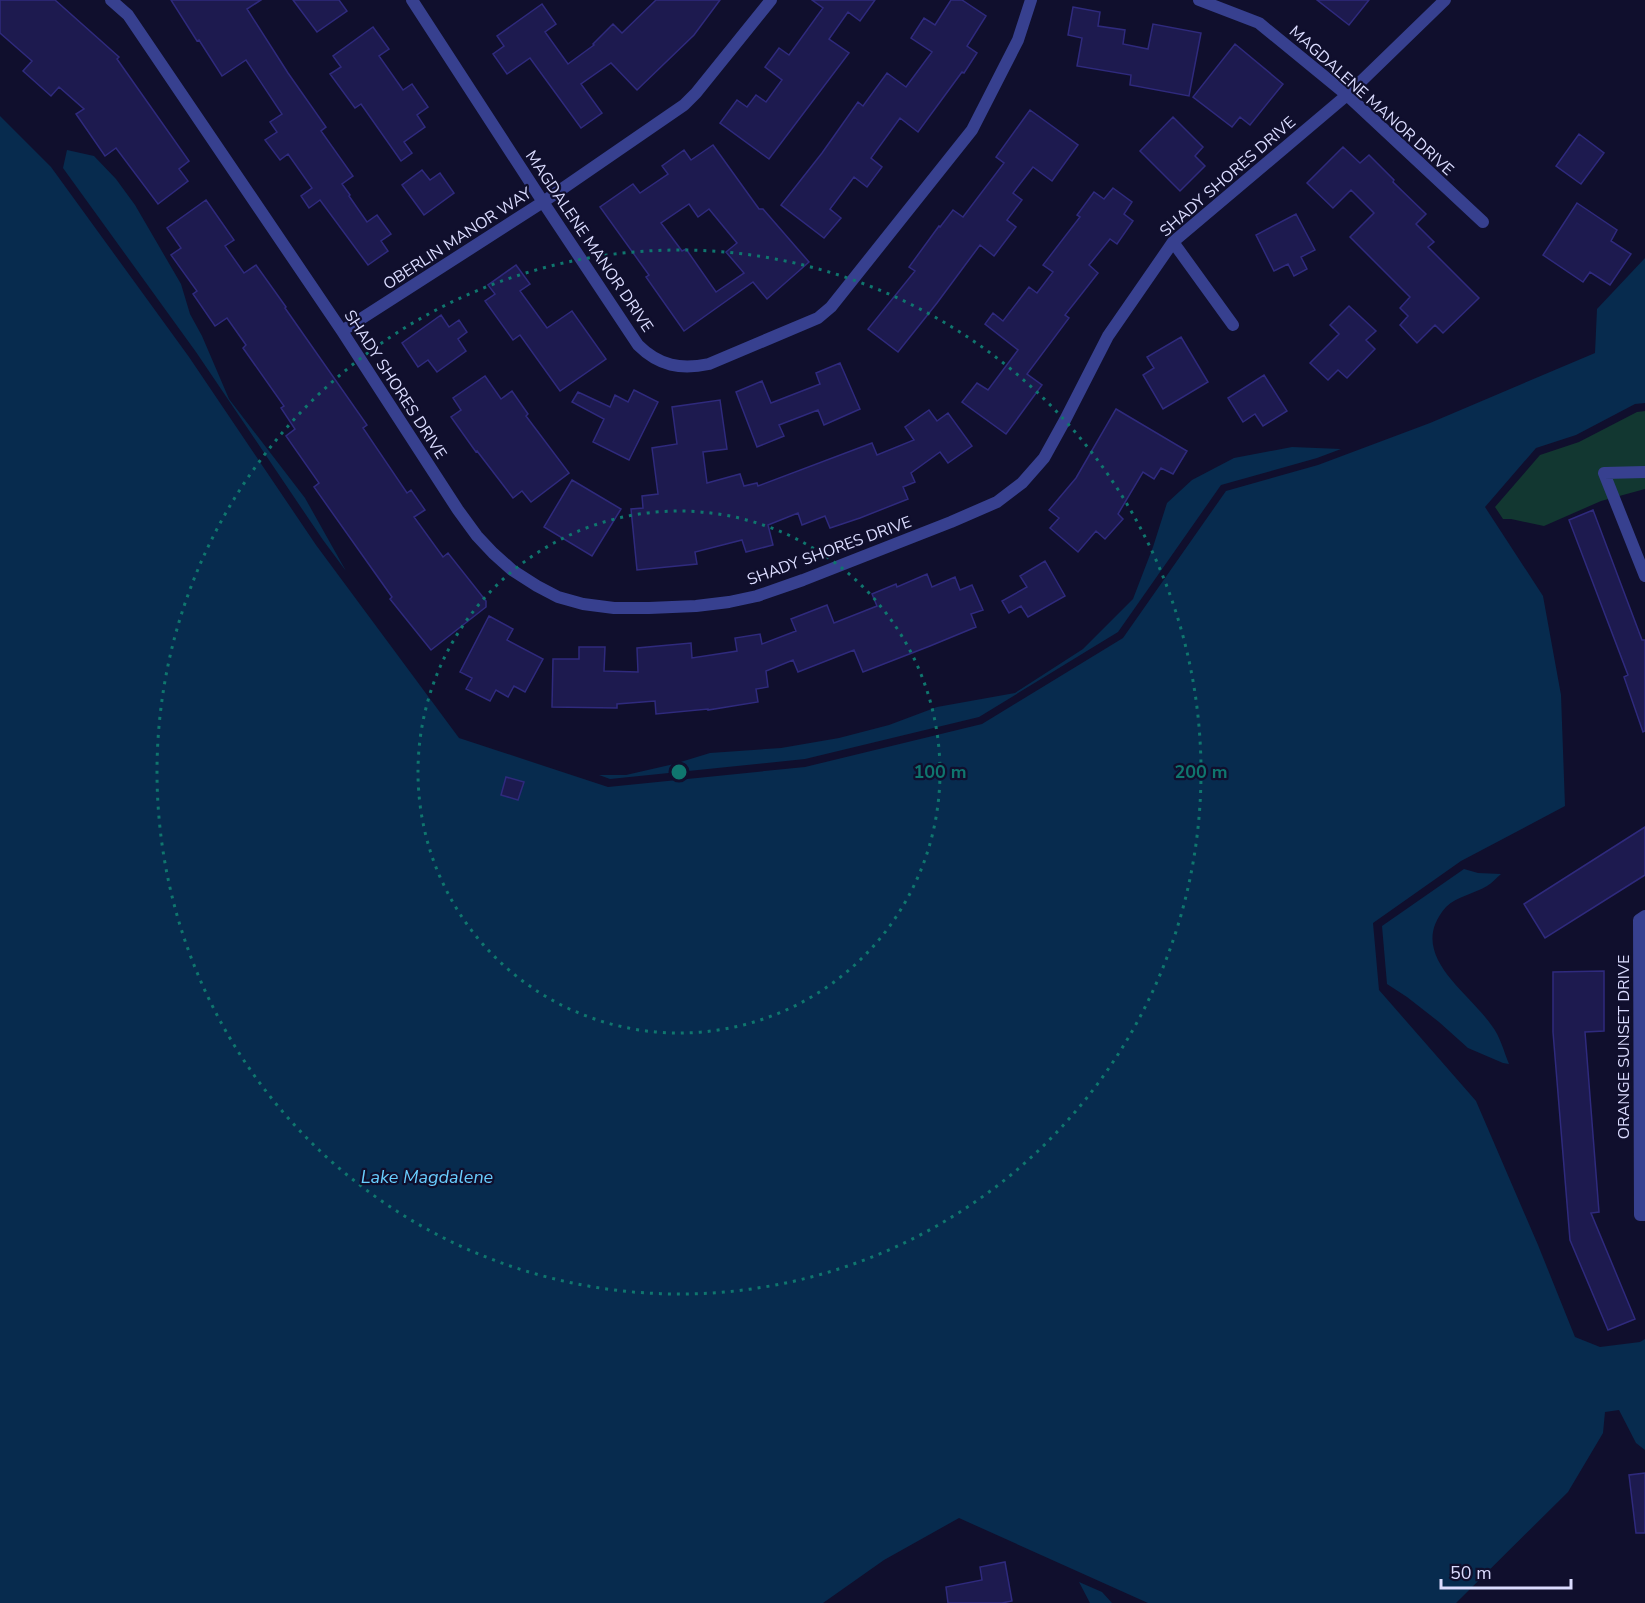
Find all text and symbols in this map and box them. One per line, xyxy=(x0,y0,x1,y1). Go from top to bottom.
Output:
street label: MAGDALENE MANOR DRIVE xyxy=(1284,21,1458,181)
street label: SHADY SHORES DRIVE xyxy=(1155,111,1300,242)
street label: MAGDALENE MANOR DRIVE xyxy=(520,146,658,337)
street label: OBERLIN MANOR WAY xyxy=(379,182,536,295)
street label: SHADY SHORES DRIVE xyxy=(339,306,452,463)
street label: SHADY SHORES DRIVE xyxy=(744,511,915,591)
text: 100 m xyxy=(913,760,967,784)
text: 200 m xyxy=(1174,760,1228,784)
centre of rings xyxy=(669,762,689,782)
street label: ORANGE SUNSET DRIVE xyxy=(1613,955,1635,1139)
water label: Lake Magdalene xyxy=(361,1165,494,1189)
scale bar xyxy=(1441,1552,1572,1590)
text: 50 m xyxy=(1450,1561,1492,1585)

